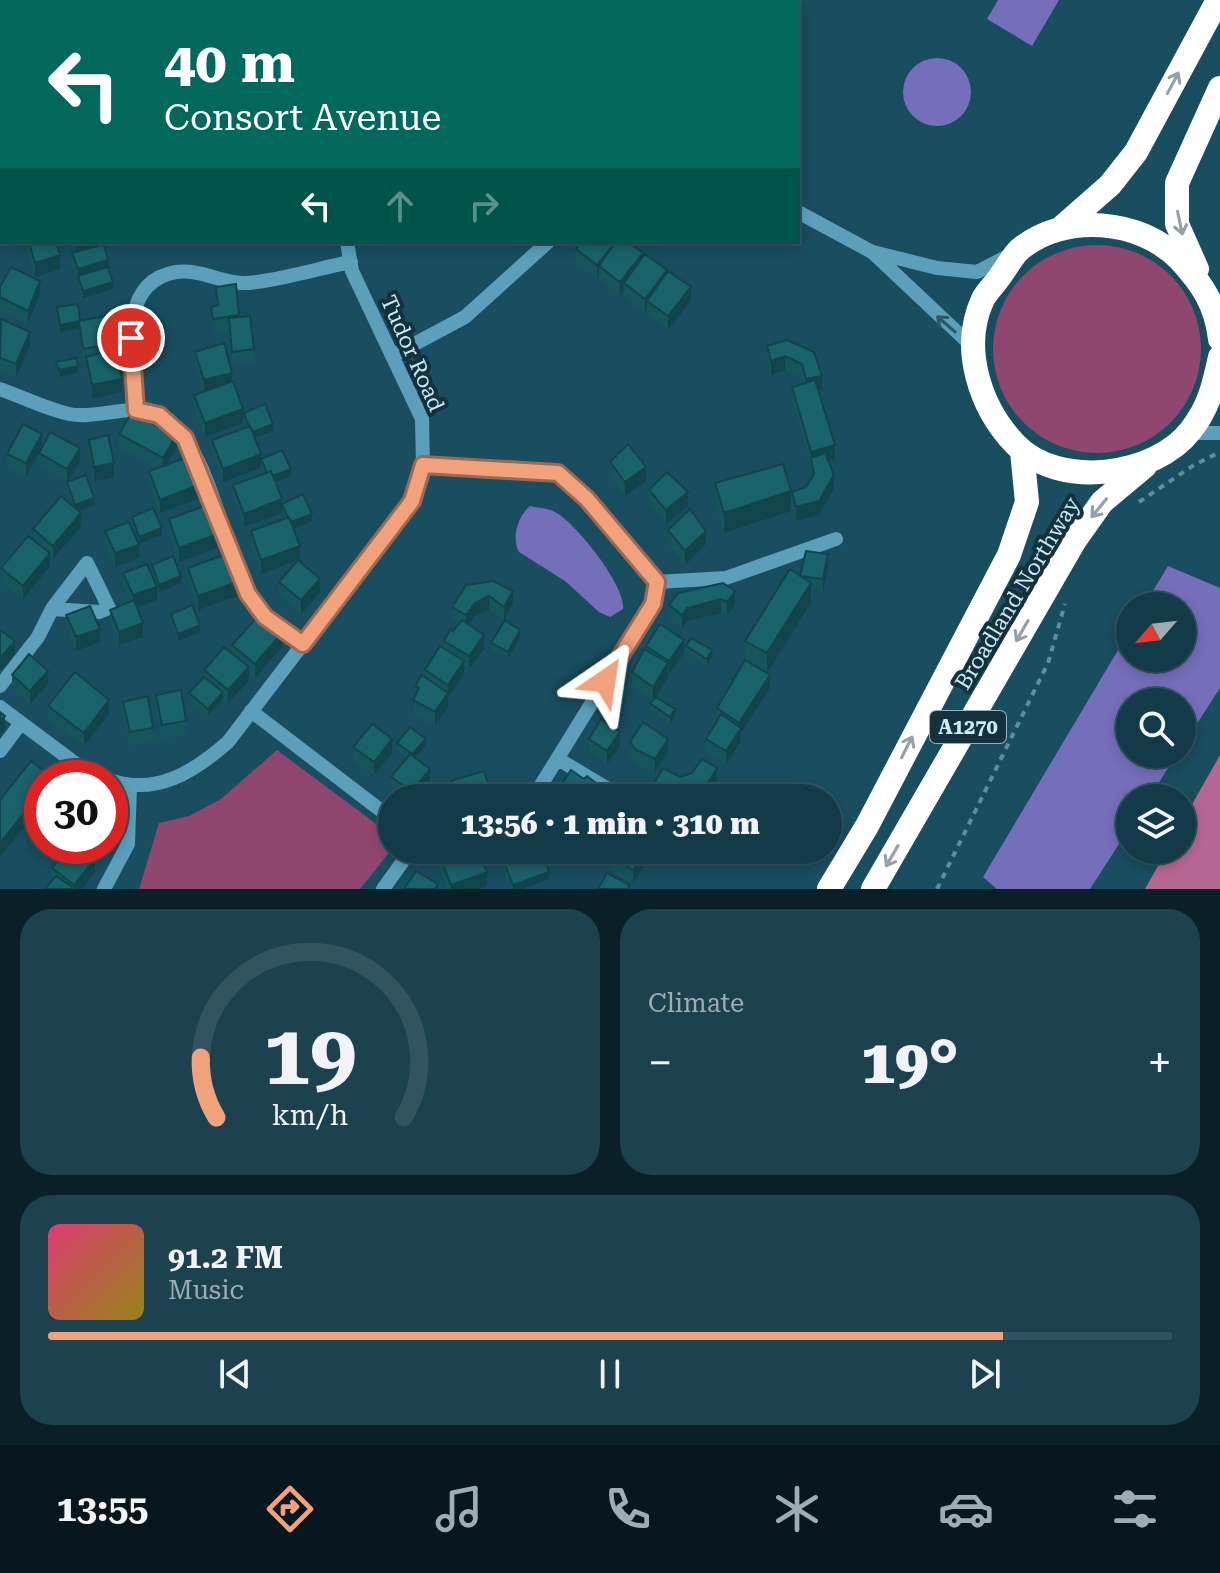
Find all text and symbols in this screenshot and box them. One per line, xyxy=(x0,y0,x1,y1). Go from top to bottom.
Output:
text: 40 m xyxy=(164,30,295,96)
icon: left xyxy=(32,32,136,136)
one-way arrow xyxy=(1166,72,1182,96)
text: Consort Avenue xyxy=(164,97,441,139)
icon: left xyxy=(294,184,338,228)
icon: ahead xyxy=(378,184,422,228)
icon: right xyxy=(462,184,506,228)
one-way arrow xyxy=(1173,210,1188,236)
street label: Tudor Road xyxy=(376,291,449,415)
pin xyxy=(97,304,165,372)
one-way arrow xyxy=(937,315,957,333)
icon: arrive xyxy=(109,316,153,360)
street label: Broadland Northway xyxy=(950,493,1085,694)
one-way arrow xyxy=(1090,497,1108,518)
north arrow xyxy=(1116,592,1196,672)
map controls xyxy=(1116,592,1196,864)
one-way arrow xyxy=(1014,619,1030,642)
position arrow xyxy=(563,639,647,723)
button: search xyxy=(1116,688,1196,768)
road number: A1270 xyxy=(930,711,1006,743)
one-way arrow xyxy=(900,736,916,760)
speed limit sign: 30 xyxy=(24,760,128,864)
button: layers xyxy=(1116,784,1196,864)
text: 13:56 · 1 min · 310 m xyxy=(460,806,760,841)
one-way arrow xyxy=(884,844,900,867)
text: Climate xyxy=(648,988,744,1018)
text: 19 xyxy=(263,1007,357,1104)
text: 19° xyxy=(861,1027,959,1098)
text: − xyxy=(648,1037,673,1089)
text: + xyxy=(1147,1037,1172,1089)
text: km/h xyxy=(272,1098,348,1132)
text: 91.2 FM xyxy=(168,1240,283,1275)
text: Music xyxy=(168,1275,244,1305)
icon: previous xyxy=(213,1352,257,1396)
icon: pause xyxy=(588,1352,632,1396)
icon: next xyxy=(963,1352,1007,1396)
icon: directions xyxy=(262,1481,318,1537)
icon: music xyxy=(431,1481,487,1537)
icon: phone xyxy=(600,1481,656,1537)
icon: climate xyxy=(769,1481,825,1537)
icon: car xyxy=(938,1481,994,1537)
icon: filters xyxy=(1107,1481,1163,1537)
text: 13:55 xyxy=(57,1488,148,1530)

